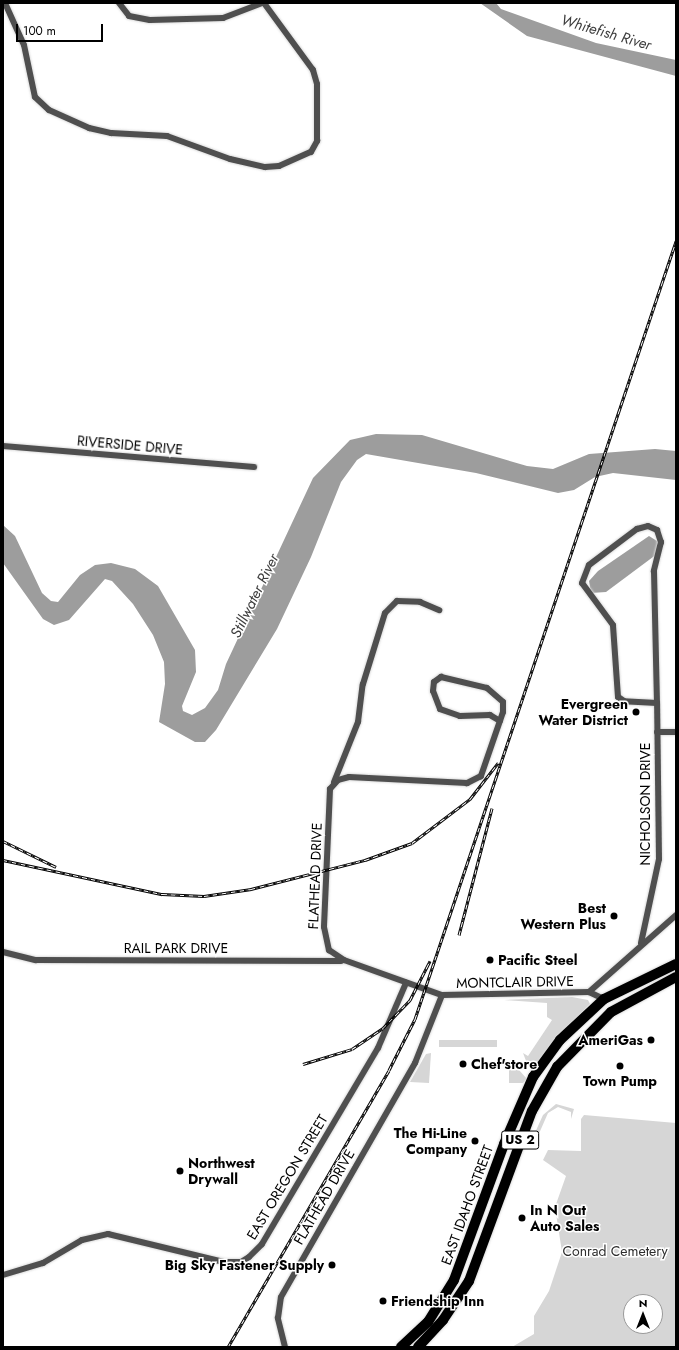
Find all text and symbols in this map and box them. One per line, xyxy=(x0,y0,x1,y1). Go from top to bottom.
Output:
water label: Whitefish River xyxy=(559,11,653,55)
scale bar xyxy=(18,16,105,42)
text: 100 m xyxy=(23,22,56,40)
street label: RIVERSIDE DRIVE xyxy=(76,432,184,458)
water label: Stillwater River xyxy=(227,551,283,641)
place label: Evergreen Water District xyxy=(539,696,628,728)
marker: Evergreen Water District xyxy=(631,707,641,717)
street label: NICHOLSON DRIVE xyxy=(637,743,653,865)
street label: FLATHEAD DRIVE xyxy=(305,822,325,930)
place label: Best Western Plus xyxy=(520,900,606,932)
marker: Best Western Plus xyxy=(609,911,619,921)
street label: RAIL PARK DRIVE xyxy=(124,940,228,956)
place label: Pacific Steel xyxy=(498,952,577,968)
marker: Pacific Steel xyxy=(485,955,495,965)
street label: MONTCLAIR DRIVE xyxy=(456,973,574,991)
place label: AmeriGas xyxy=(578,1032,643,1048)
marker: AmeriGas xyxy=(646,1035,656,1045)
place label: Chef'store xyxy=(471,1056,537,1072)
marker: Chef'store xyxy=(458,1059,468,1069)
marker: Town Pump xyxy=(615,1061,625,1071)
place label: Town Pump xyxy=(583,1073,657,1089)
street label: EAST OREGON STREET xyxy=(243,1111,331,1243)
place label: The Hi-Line Company xyxy=(394,1125,467,1158)
road number: US 2 xyxy=(501,1129,539,1151)
marker: The Hi-Line Company xyxy=(470,1136,480,1146)
street label: EAST IDAHO STREET xyxy=(438,1143,496,1267)
street label: FLATHEAD DRIVE xyxy=(290,1147,358,1247)
place label: Northwest Drywall xyxy=(188,1155,255,1188)
marker: Northwest Drywall xyxy=(175,1166,185,1176)
place label: In N Out Auto Sales xyxy=(530,1202,599,1234)
marker: In N Out Auto Sales xyxy=(517,1213,527,1223)
park label: Conrad Cemetery xyxy=(562,1243,668,1259)
place label: Big Sky Fastener Supply xyxy=(165,1257,324,1273)
marker: Big Sky Fastener Supply xyxy=(327,1260,337,1270)
place label: Friendship Inn xyxy=(391,1293,484,1309)
north arrow xyxy=(623,1294,663,1334)
text: N xyxy=(639,1295,647,1311)
marker: Friendship Inn xyxy=(378,1296,388,1306)

